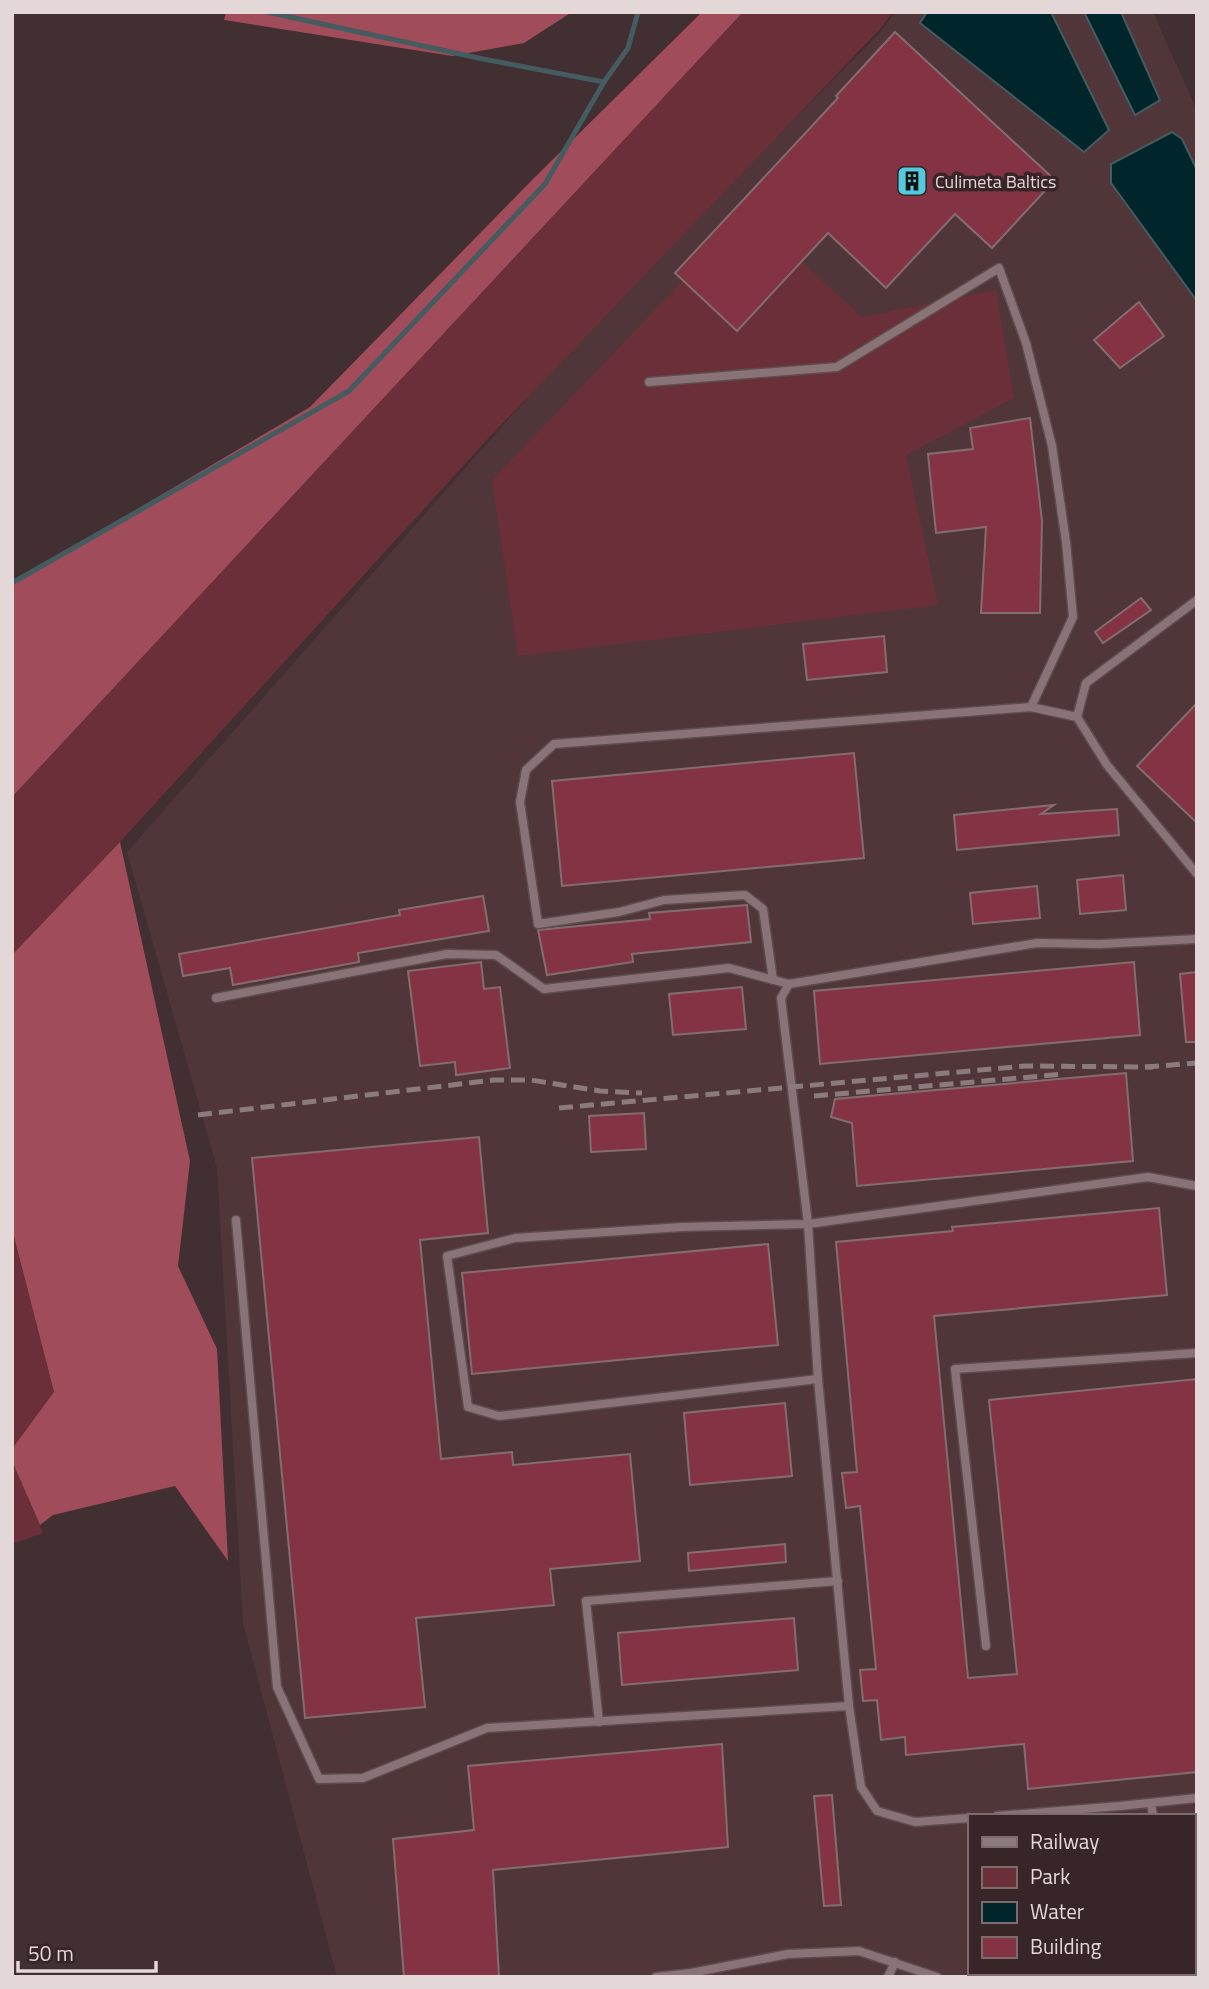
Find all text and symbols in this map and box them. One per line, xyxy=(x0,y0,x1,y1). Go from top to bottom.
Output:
building icon: Culimeta Baltics xyxy=(895,164,929,198)
place label: Culimeta Baltics xyxy=(935,168,1056,195)
legend xyxy=(968,1814,1195,1975)
text: Railway xyxy=(1030,1825,1099,1857)
text: Park xyxy=(1030,1860,1070,1892)
text: Water xyxy=(1030,1895,1084,1927)
scale bar xyxy=(18,1930,156,1974)
text: Building xyxy=(1030,1930,1102,1962)
text: 50 m xyxy=(28,1937,74,1969)

